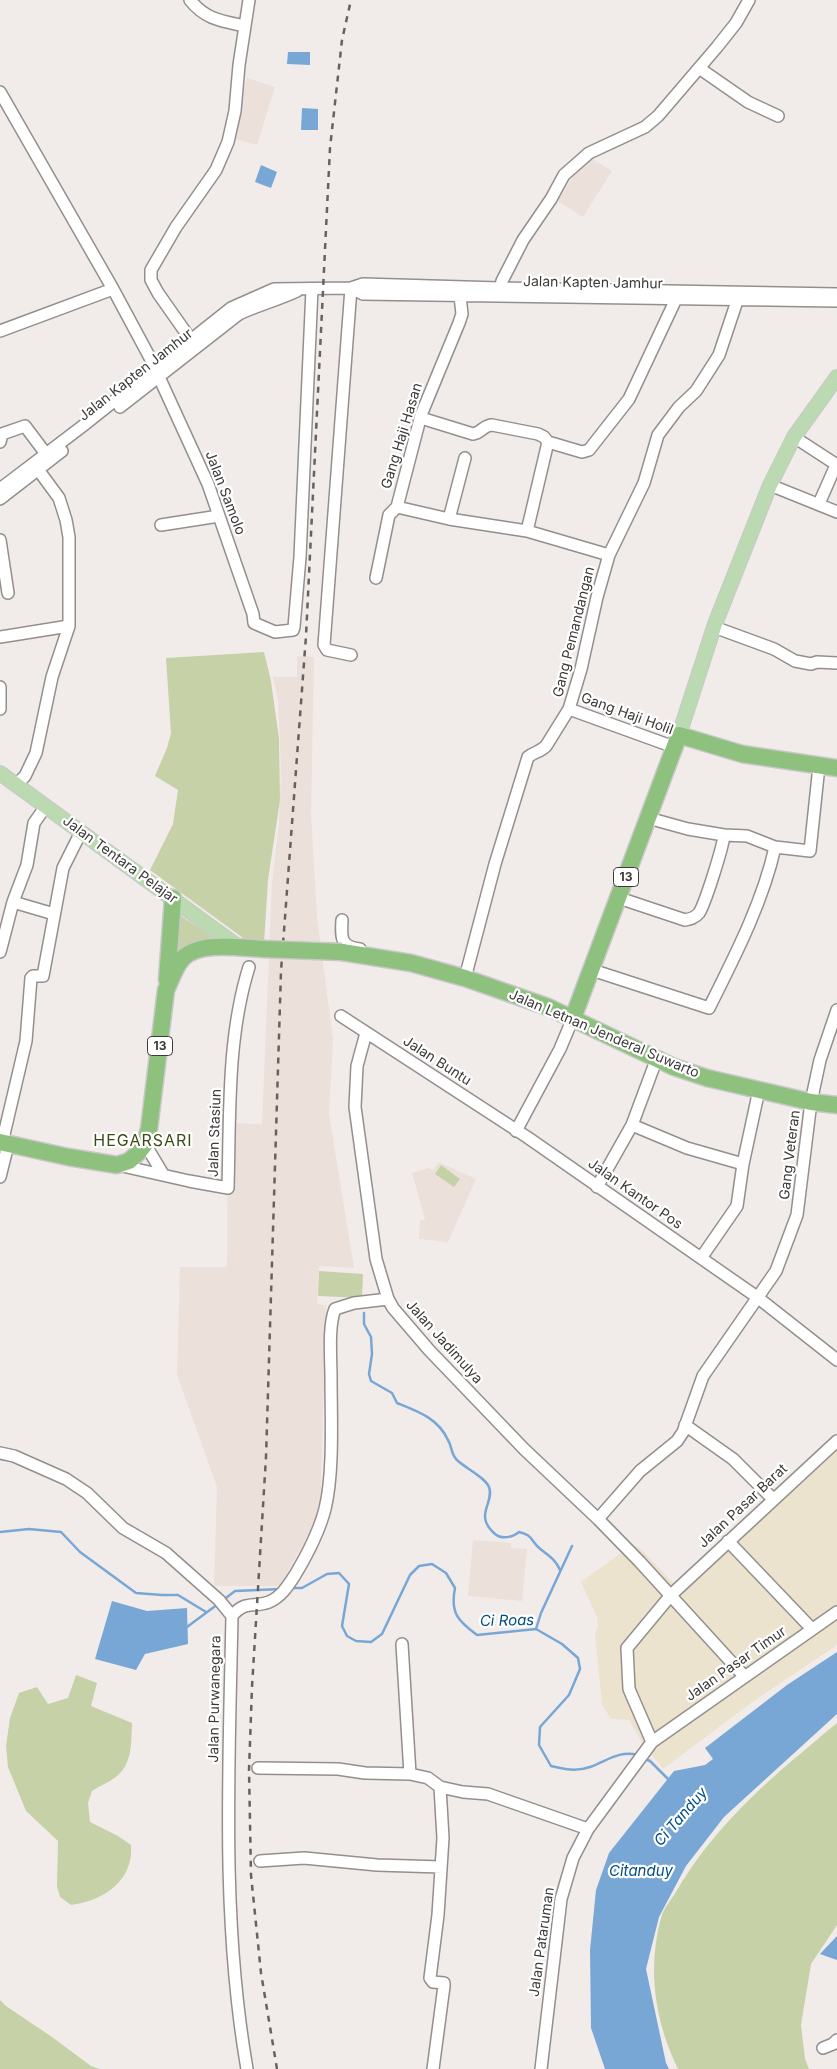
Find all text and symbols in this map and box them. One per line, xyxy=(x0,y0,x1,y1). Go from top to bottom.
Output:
street label: Jalan Kapten Jamhur xyxy=(523,273,663,293)
street label: Jalan Kapten Jamhur xyxy=(76,325,196,425)
street label: Gang Haji Hasan xyxy=(378,381,426,491)
street label: Jalan Samolo xyxy=(201,449,249,537)
street label: Gang Pemandangan xyxy=(550,565,598,699)
street label: Gang Haji Holil xyxy=(579,690,675,738)
street label: Jalan Tentara Pelajar xyxy=(59,813,181,907)
road number: 13 xyxy=(614,868,638,886)
street label: Jalan Letnan Jenderal Suwarto xyxy=(506,986,702,1082)
street label: Jalan Buntu xyxy=(400,1033,474,1089)
road number: 13 xyxy=(148,1036,172,1056)
street label: Jalan Stasiun xyxy=(205,1089,225,1177)
street label: Gang Veteran xyxy=(776,1109,804,1201)
district label: HEGARSARI xyxy=(92,1131,194,1151)
street label: Jalan Kantor Pos xyxy=(584,1155,686,1233)
street label: Jalan Jadimulya xyxy=(402,1297,486,1387)
street label: Jalan Pasar Barat xyxy=(695,1461,791,1551)
water label: Ci Roas xyxy=(480,1612,534,1630)
street label: Jalan Pasar Timur xyxy=(683,1623,789,1705)
street label: Jalan Purwanegara xyxy=(205,1635,225,1763)
water label: Ci Tanduy xyxy=(651,1784,711,1850)
water label: Citanduy xyxy=(609,1862,673,1880)
street label: Jalan Pataruman xyxy=(526,1886,558,1998)

